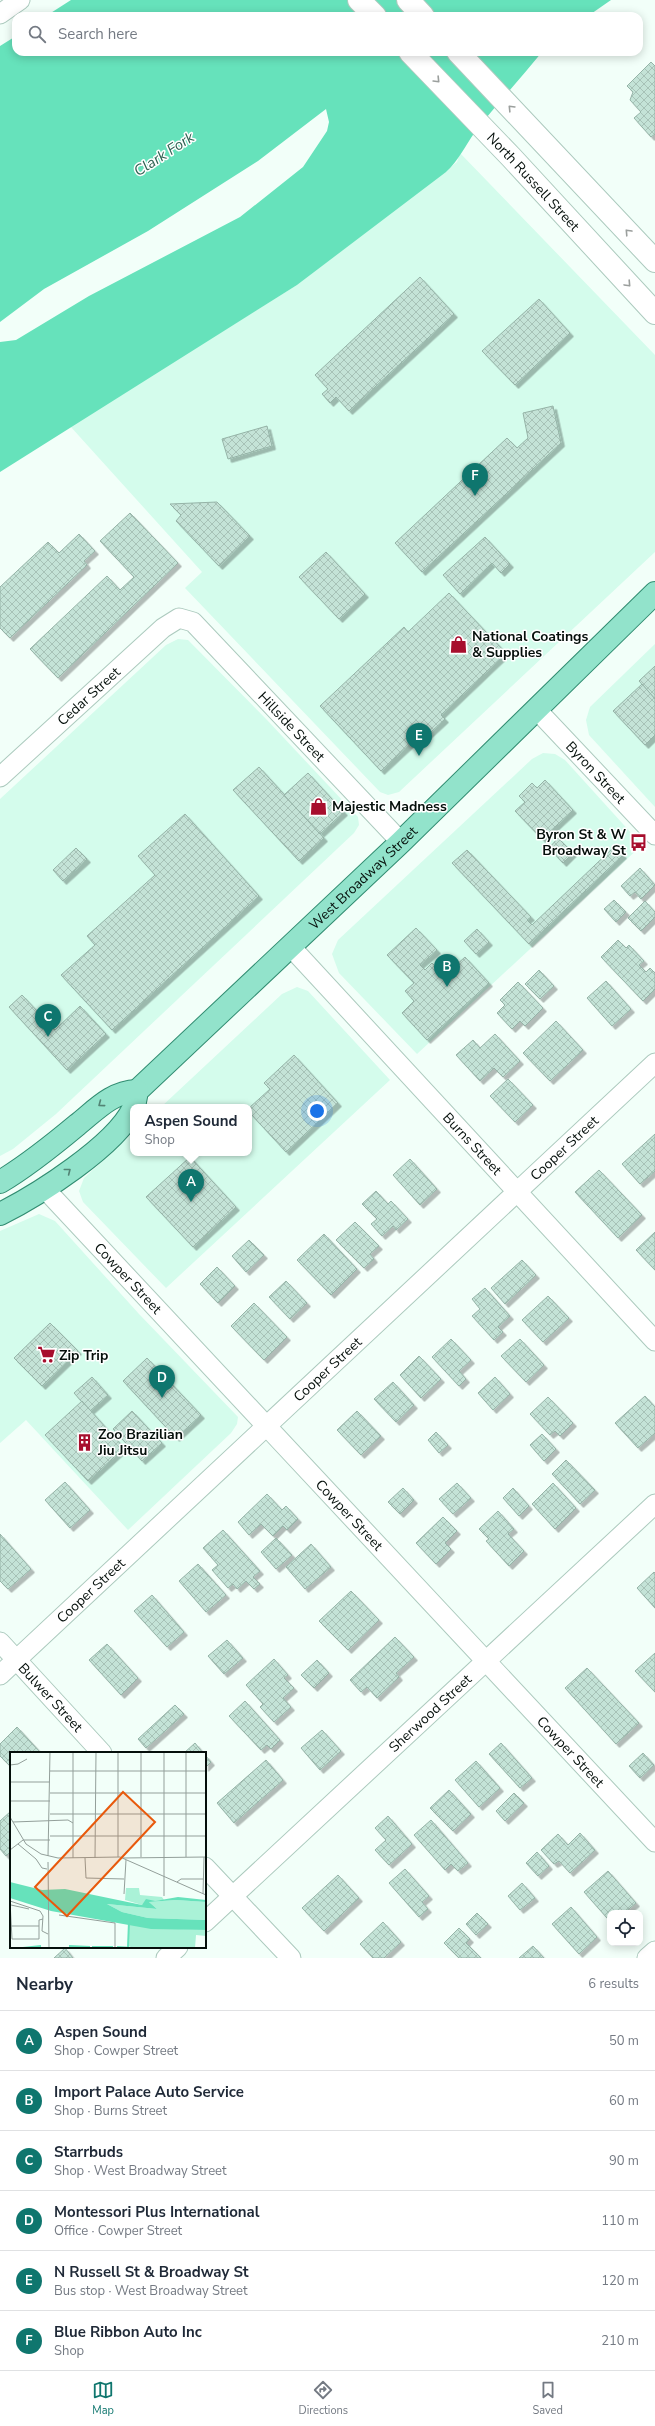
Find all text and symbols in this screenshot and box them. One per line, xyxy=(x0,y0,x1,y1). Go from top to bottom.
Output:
search box xyxy=(12,12,643,56)
icon: search xyxy=(26,23,48,45)
text: Search here xyxy=(58,24,138,44)
one-way arrow xyxy=(432,75,440,83)
one-way arrow xyxy=(509,105,516,113)
water label: Clark Fork xyxy=(130,127,199,181)
street label: North Russell Street xyxy=(482,129,584,235)
one-way arrow xyxy=(626,229,633,237)
one-way arrow xyxy=(624,279,631,287)
pin: F xyxy=(462,463,488,496)
place label: National Coatings & Supplies xyxy=(472,627,589,662)
shop icon: National Coatings & Supplies xyxy=(449,634,469,654)
street label: Cedar Street xyxy=(53,663,124,730)
street label: Hillside Street xyxy=(254,688,329,766)
pin: E xyxy=(406,723,432,756)
street label: Byron Street xyxy=(561,737,630,808)
shop icon: Majestic Madness xyxy=(309,796,329,816)
place label: Majestic Madness xyxy=(332,797,447,816)
street label: West Broadway Street xyxy=(305,822,422,934)
place label: Byron St & W Broadway St xyxy=(536,825,627,860)
bus stop icon: Byron St & W Broadway St xyxy=(629,832,649,852)
pin: B xyxy=(434,954,460,987)
pin: C xyxy=(35,1004,61,1037)
one-way arrow xyxy=(99,1099,106,1106)
your location xyxy=(307,1101,327,1121)
popup xyxy=(130,1104,252,1156)
street label: Burns Street xyxy=(438,1108,506,1179)
text: Aspen Sound xyxy=(145,1111,237,1131)
street label: Cooper Street xyxy=(526,1112,603,1185)
text: Shop xyxy=(145,1131,175,1149)
one-way arrow xyxy=(64,1169,71,1176)
pin: A xyxy=(178,1169,204,1202)
street label: Cowper Street xyxy=(90,1239,166,1318)
street label: Cooper Street xyxy=(289,1333,366,1406)
supermarket icon: Zip Trip xyxy=(36,1345,56,1365)
place label: Zip Trip xyxy=(59,1346,108,1365)
pin: D xyxy=(149,1365,175,1398)
place label: Zoo Brazilian Jiu Jitsu xyxy=(97,1425,183,1460)
building icon: Zoo Brazilian Jiu Jitsu xyxy=(75,1432,95,1452)
street label: Cowper Street xyxy=(311,1476,387,1555)
street label: Cooper Street xyxy=(53,1554,129,1627)
street label: Bulwer Street xyxy=(14,1659,87,1736)
street label: Sherwood Street xyxy=(385,1670,476,1757)
street label: Cowper Street xyxy=(532,1712,608,1792)
inset map xyxy=(10,1752,206,1948)
map controls xyxy=(607,1910,643,1946)
button: locate xyxy=(607,1910,643,1946)
text: Nearby xyxy=(16,1973,73,1996)
text: 6 results xyxy=(588,1975,639,1993)
text: Aspen Sound xyxy=(54,2022,147,2042)
text: A xyxy=(24,2032,34,2050)
text: 50 m xyxy=(609,2032,639,2050)
text: Shop · Cowper Street xyxy=(54,2042,178,2060)
text: Import Palace Auto Service xyxy=(54,2082,244,2102)
text: B xyxy=(25,2092,33,2110)
text: 60 m xyxy=(609,2092,639,2110)
text: Shop · Burns Street xyxy=(54,2102,167,2120)
text: Starrbuds xyxy=(54,2142,123,2162)
text: C xyxy=(25,2152,33,2170)
text: 90 m xyxy=(609,2152,639,2170)
text: Shop · West Broadway Street xyxy=(54,2162,227,2180)
text: Montessori Plus International xyxy=(54,2202,260,2222)
text: D xyxy=(24,2212,34,2230)
text: 110 m xyxy=(601,2212,639,2230)
text: Office · Cowper Street xyxy=(54,2222,182,2240)
text: N Russell St & Broadway St xyxy=(54,2262,249,2282)
text: E xyxy=(25,2272,33,2290)
text: 120 m xyxy=(601,2272,639,2290)
text: Bus stop · West Broadway Street xyxy=(54,2282,248,2300)
text: Blue Ribbon Auto Inc xyxy=(54,2322,202,2342)
text: F xyxy=(25,2332,33,2350)
text: 210 m xyxy=(601,2332,639,2350)
text: Shop xyxy=(54,2342,84,2360)
tab: Map xyxy=(92,2379,114,2418)
tab: Directions xyxy=(298,2379,348,2418)
tab: Saved xyxy=(532,2379,563,2418)

